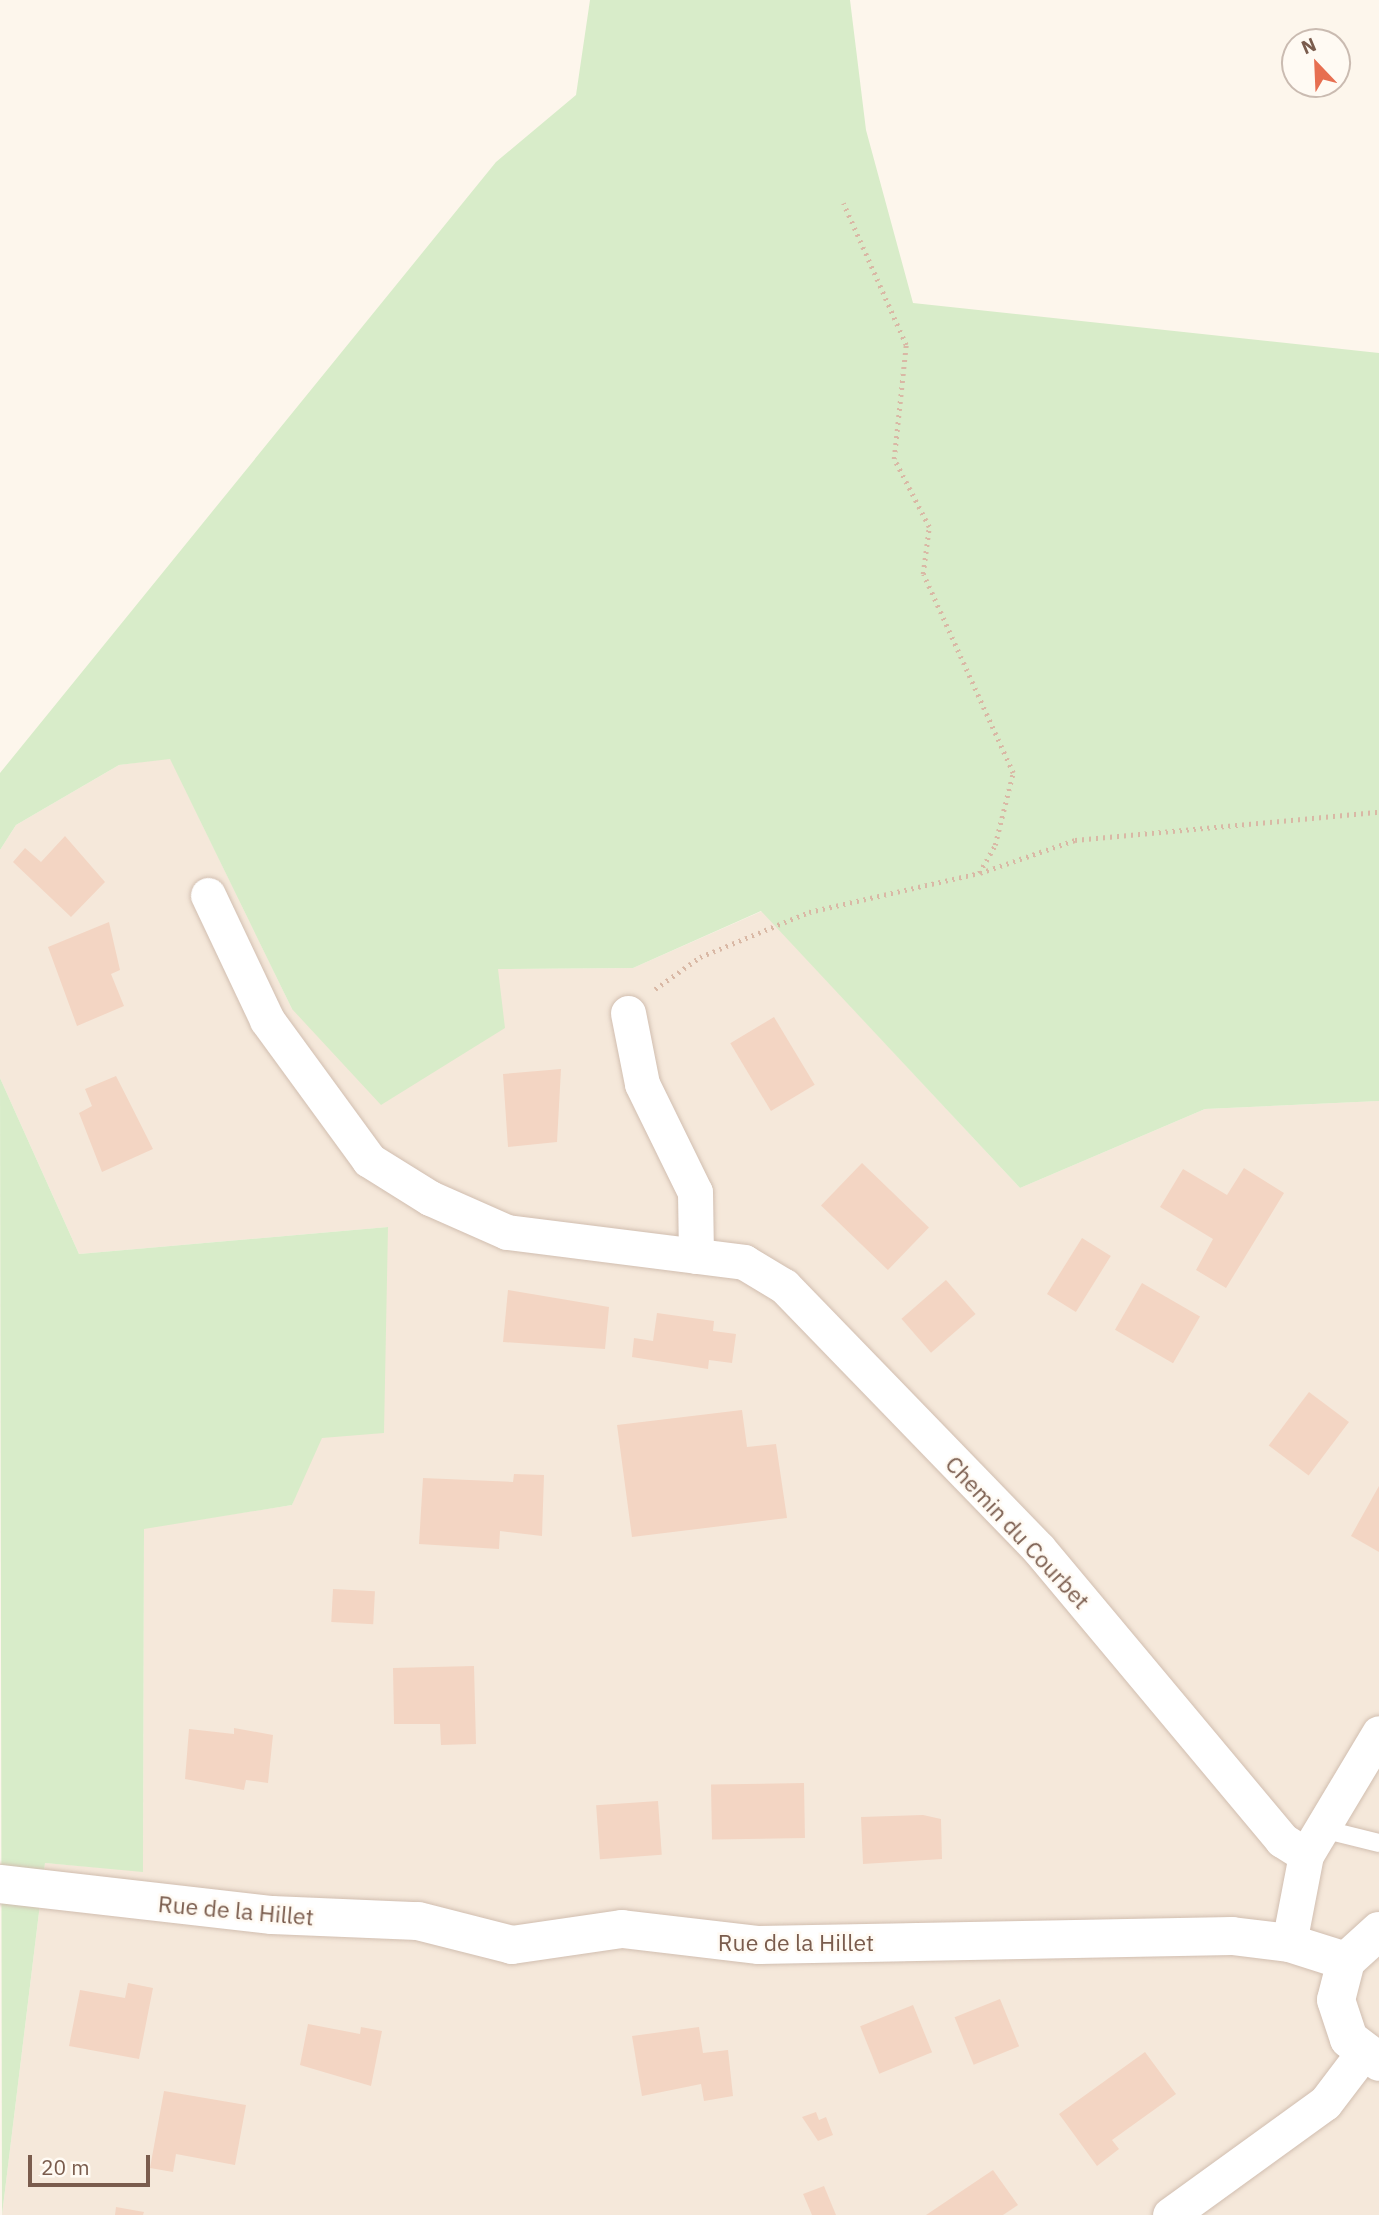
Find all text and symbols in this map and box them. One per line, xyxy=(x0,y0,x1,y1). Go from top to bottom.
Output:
north arrow xyxy=(1281,28,1351,98)
text: N xyxy=(1298,32,1320,59)
street label: Chemin du Courbet xyxy=(940,1450,1096,1614)
street label: Rue de la Hillet xyxy=(157,1889,315,1931)
street label: Rue de la Hillet xyxy=(718,1928,874,1956)
scale bar xyxy=(32,2142,154,2186)
text: 20 m xyxy=(41,2153,90,2181)

